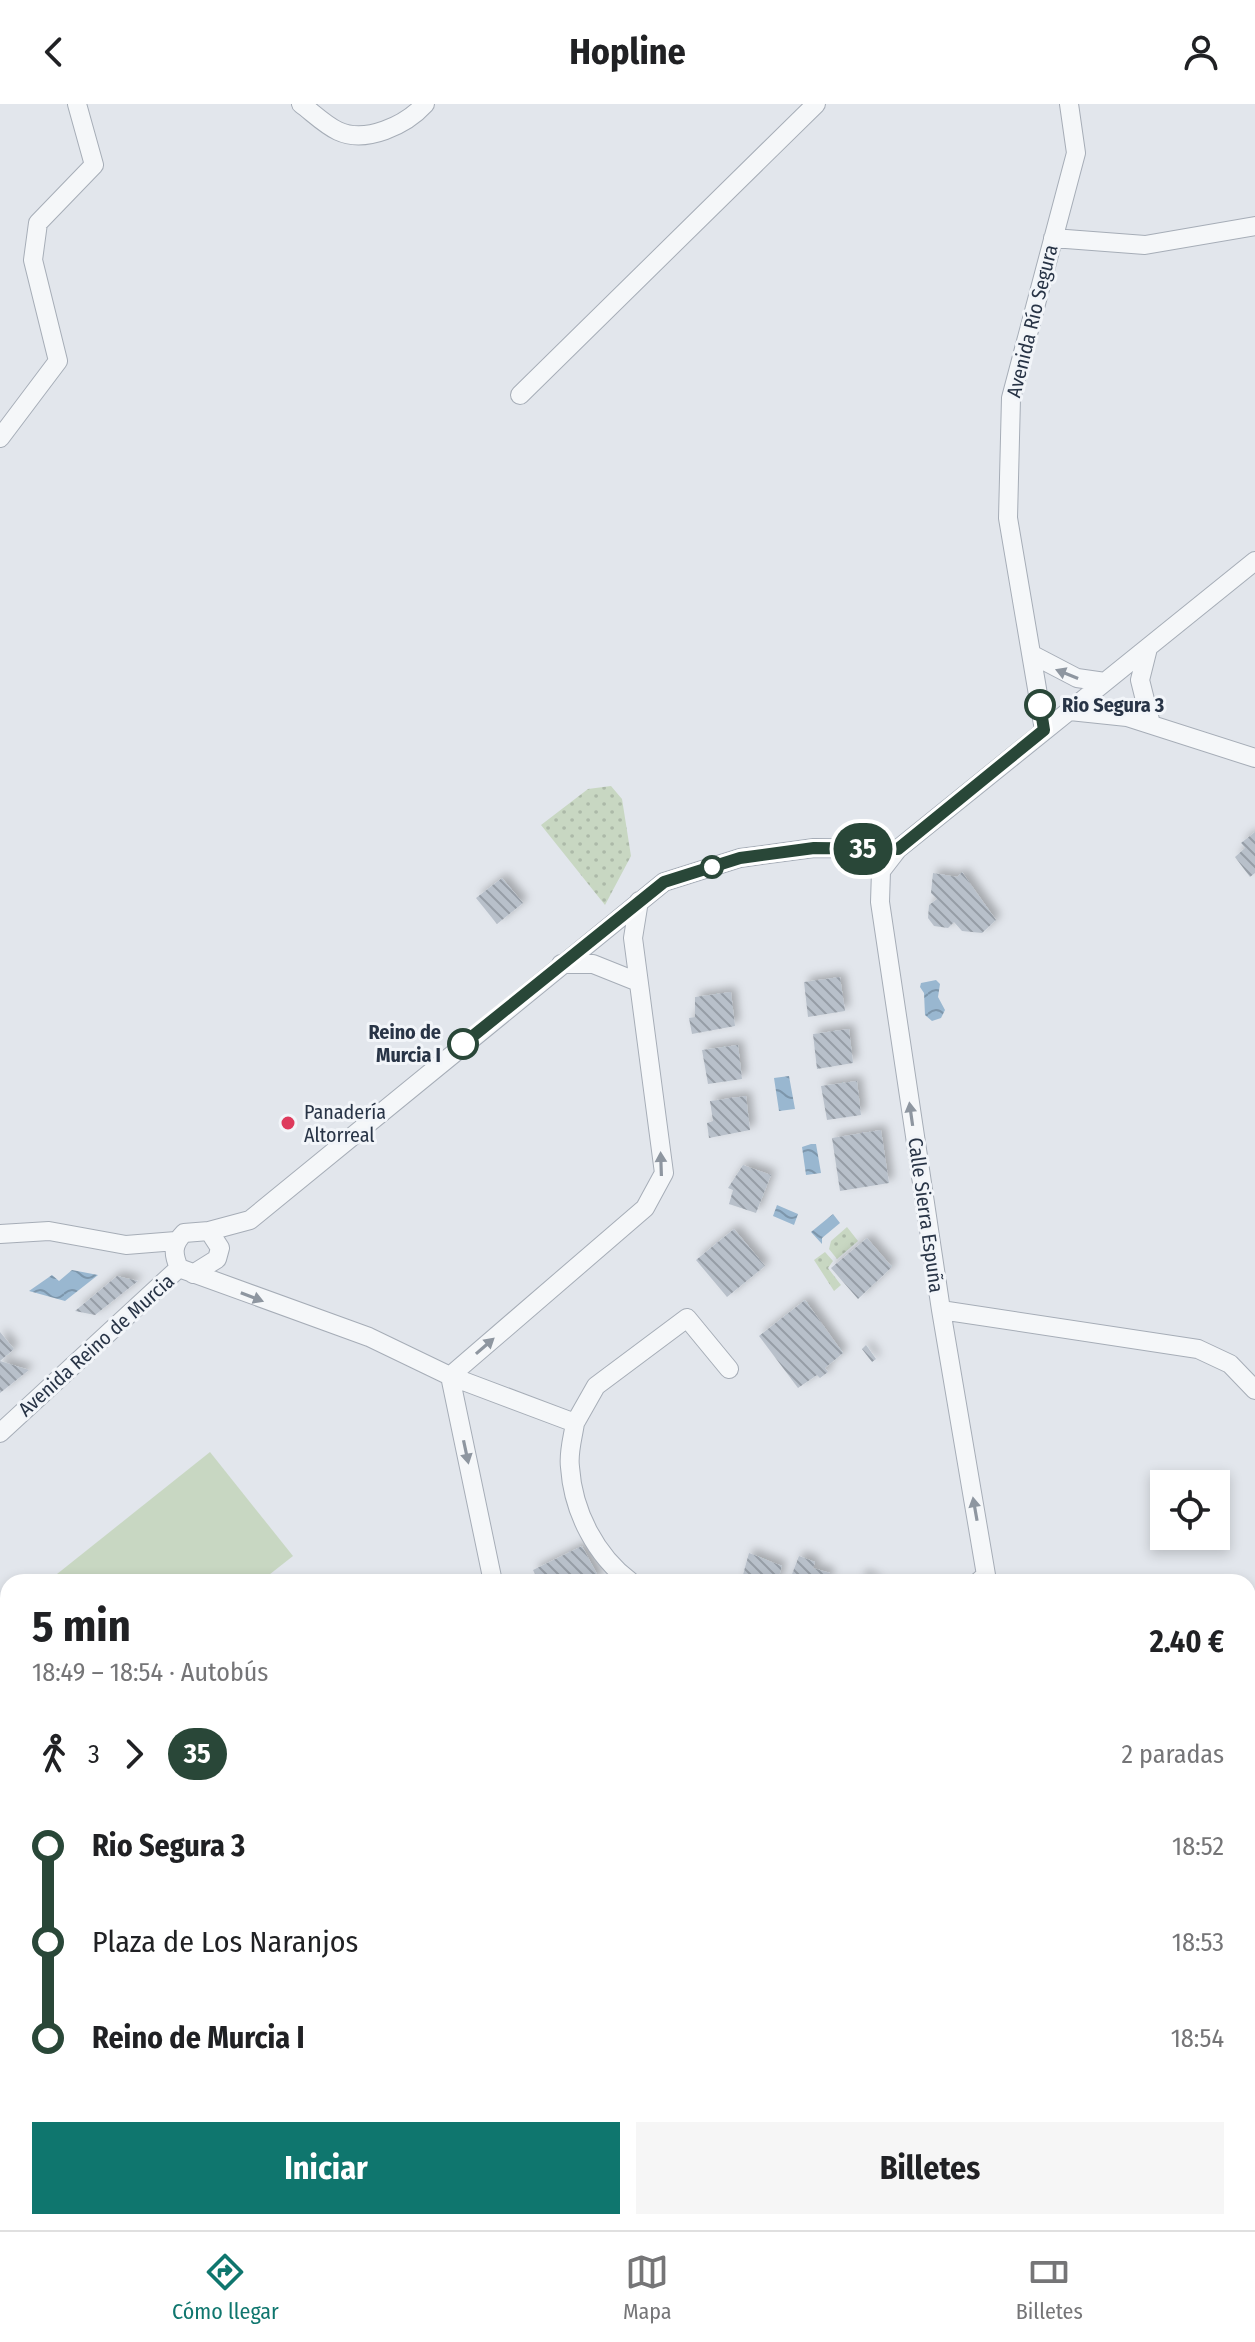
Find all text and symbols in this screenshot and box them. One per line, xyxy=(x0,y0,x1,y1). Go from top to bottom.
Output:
icon: back xyxy=(32,30,76,74)
text: Hopline xyxy=(569,30,686,74)
icon: person xyxy=(1179,30,1223,74)
street label: Avenida Río Segura xyxy=(1001,242,1063,400)
one-way arrow xyxy=(1055,667,1079,680)
marker: Rio Segura 3 xyxy=(1025,690,1055,720)
place label: Rio Segura 3 xyxy=(1062,693,1164,717)
line badge: 35 xyxy=(827,823,899,875)
text: 35 xyxy=(850,832,877,865)
unlabelled marker xyxy=(701,856,723,878)
place label: Reino de Murcia I xyxy=(368,1020,441,1067)
marker: Reino de Murcia I xyxy=(448,1029,478,1059)
place label: Panadería Altorreal xyxy=(304,1100,386,1147)
one-way arrow xyxy=(904,1101,917,1126)
marker: Panadería Altorreal xyxy=(279,1114,297,1132)
street label: Calle Sierra Espuña xyxy=(903,1136,949,1294)
one-way arrow xyxy=(655,1150,668,1176)
street label: Avenida Reino de Murcia xyxy=(13,1269,179,1421)
one-way arrow xyxy=(240,1291,264,1304)
one-way arrow xyxy=(475,1338,495,1355)
one-way arrow xyxy=(460,1440,472,1465)
map controls xyxy=(1150,1470,1230,1550)
button: locate xyxy=(1150,1470,1230,1550)
one-way arrow xyxy=(968,1496,980,1521)
text: 5 min xyxy=(32,1600,131,1653)
text: 2.40 € xyxy=(1150,1624,1224,1660)
text: 18:49 – 18:54 · Autobús xyxy=(32,1657,268,1688)
icon: walk xyxy=(32,1732,76,1776)
icon: forward xyxy=(112,1732,156,1776)
text: 35 xyxy=(184,1737,211,1770)
text: 3 xyxy=(88,1739,100,1770)
text: 2 paradas xyxy=(1121,1739,1224,1770)
text: Rio Segura 3 xyxy=(92,1828,245,1864)
text: 18:52 xyxy=(1172,1831,1224,1862)
text: Plaza de Los Naranjos xyxy=(92,1924,358,1960)
text: 18:53 xyxy=(1172,1927,1224,1958)
text: Reino de Murcia I xyxy=(92,2020,305,2056)
text: 18:54 xyxy=(1171,2023,1224,2054)
button: Iniciar xyxy=(32,2122,620,2214)
button: Billetes xyxy=(636,2122,1224,2214)
tab: Cómo llegar xyxy=(172,2250,279,2325)
tab: Mapa xyxy=(623,2250,672,2325)
tab: Billetes xyxy=(1016,2250,1083,2325)

